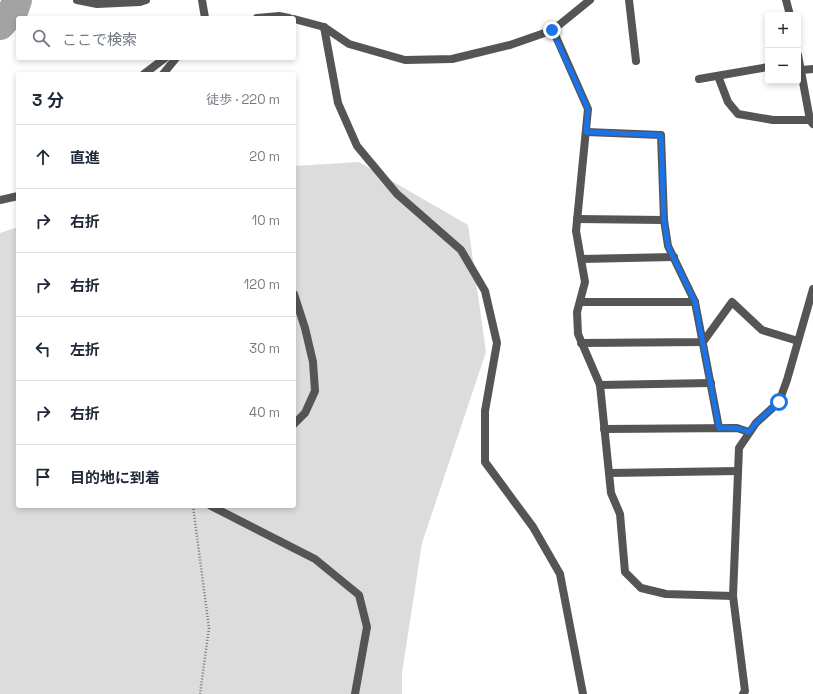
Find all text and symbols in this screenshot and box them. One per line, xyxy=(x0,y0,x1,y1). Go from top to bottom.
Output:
map controls xyxy=(765,12,801,84)
button: + xyxy=(765,12,801,48)
search box xyxy=(16,16,296,60)
route end xyxy=(543,21,561,39)
icon: search xyxy=(30,27,52,49)
text: ここで検索 xyxy=(62,30,137,49)
button: − xyxy=(765,48,801,84)
text: 3 分 xyxy=(32,89,64,111)
text: 徒歩 · 220 m xyxy=(206,91,280,108)
icon: ahead xyxy=(32,146,54,168)
text: 直進 xyxy=(70,148,100,167)
text: 20 m xyxy=(249,148,280,165)
icon: right xyxy=(32,210,54,232)
text: 右折 xyxy=(70,212,100,231)
text: 10 m xyxy=(252,212,280,229)
icon: right xyxy=(32,274,54,296)
text: 右折 xyxy=(70,276,100,295)
text: 120 m xyxy=(244,276,280,293)
icon: left xyxy=(32,338,54,360)
text: 左折 xyxy=(70,340,100,359)
text: 30 m xyxy=(249,340,280,357)
route start xyxy=(770,393,788,411)
icon: right xyxy=(32,402,54,424)
text: 右折 xyxy=(70,404,100,423)
text: 40 m xyxy=(249,404,280,421)
icon: arrive xyxy=(32,466,54,488)
text: 目的地に到着 xyxy=(70,468,160,487)

